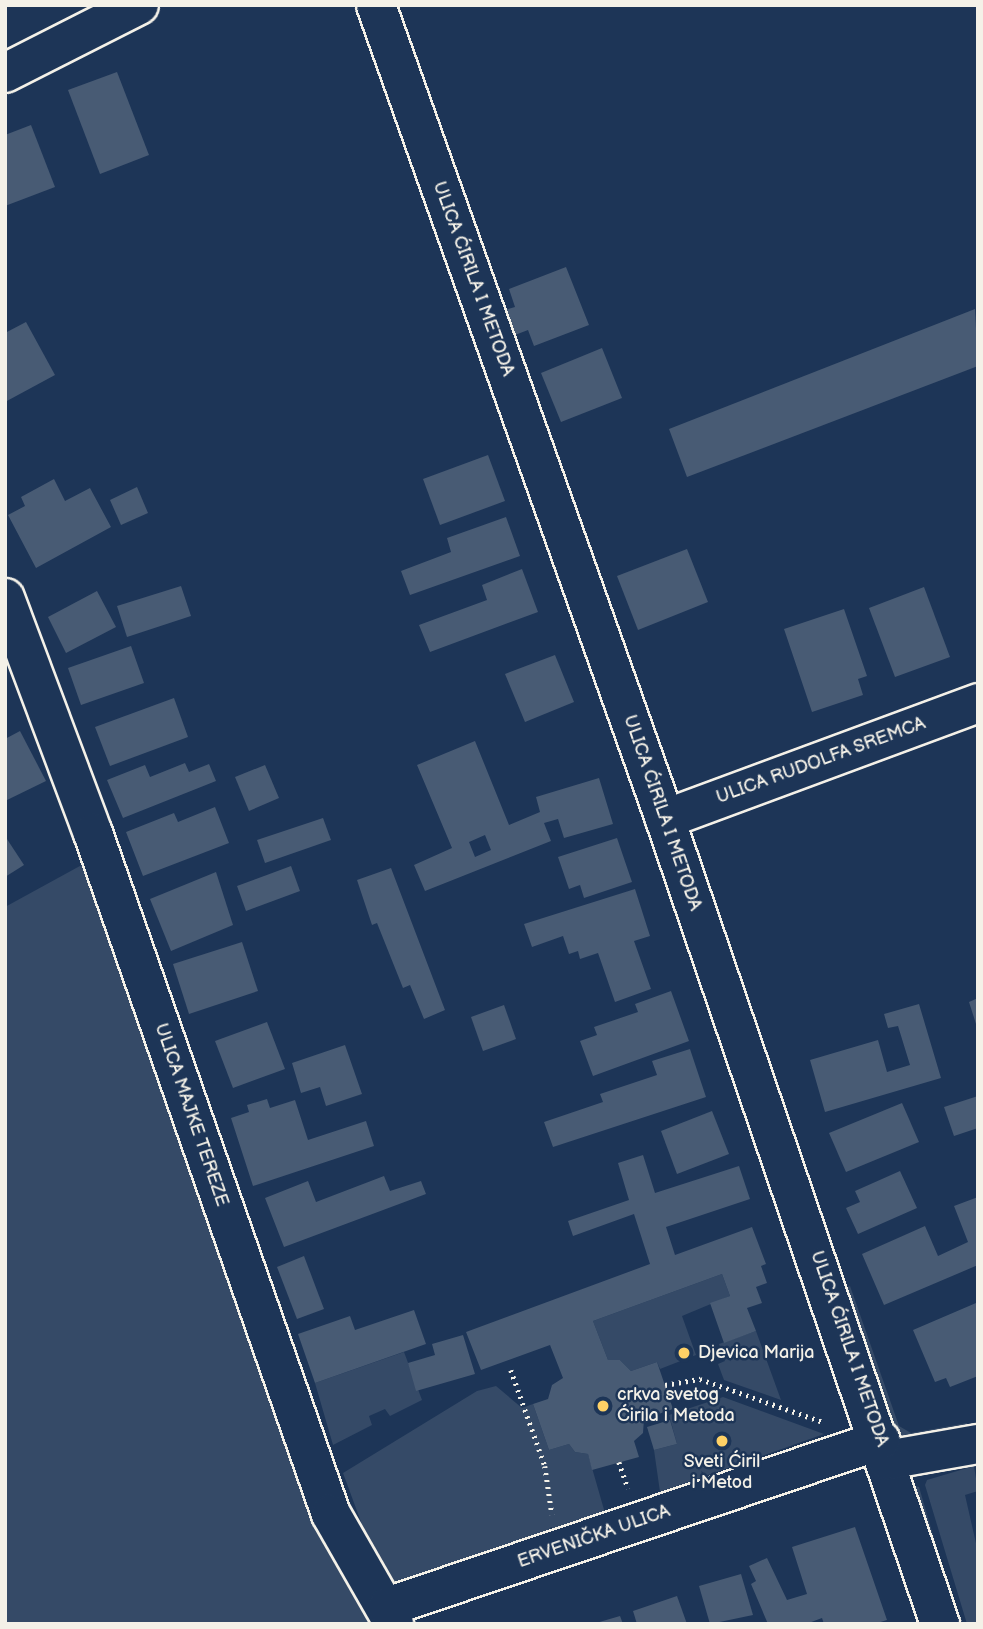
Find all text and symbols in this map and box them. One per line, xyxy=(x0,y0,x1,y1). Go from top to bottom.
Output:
street label: ULICA ĆIRILA I METODA xyxy=(428,179,518,379)
street label: ULICA ĆIRILA I METODA xyxy=(618,712,706,914)
street label: ULICA RUDOLFA SREMCA xyxy=(713,713,929,809)
street label: ULICA MAJKE TEREZE xyxy=(149,1020,233,1210)
street label: ULICA ĆIRILA I METODA xyxy=(805,1248,893,1450)
place label: Djevica Marija xyxy=(698,1342,814,1364)
marker: Djevica Marija xyxy=(676,1345,692,1361)
place label: crkva svetog Ćirila i Metoda xyxy=(617,1385,735,1428)
marker: crkva svetog Ćirila i Metoda xyxy=(595,1398,611,1414)
marker: Sveti Ćiril i Metod xyxy=(714,1433,730,1449)
place label: Sveti Ćiril i Metod xyxy=(684,1452,760,1494)
street label: ERVENIČKA ULICA xyxy=(515,1501,673,1573)

